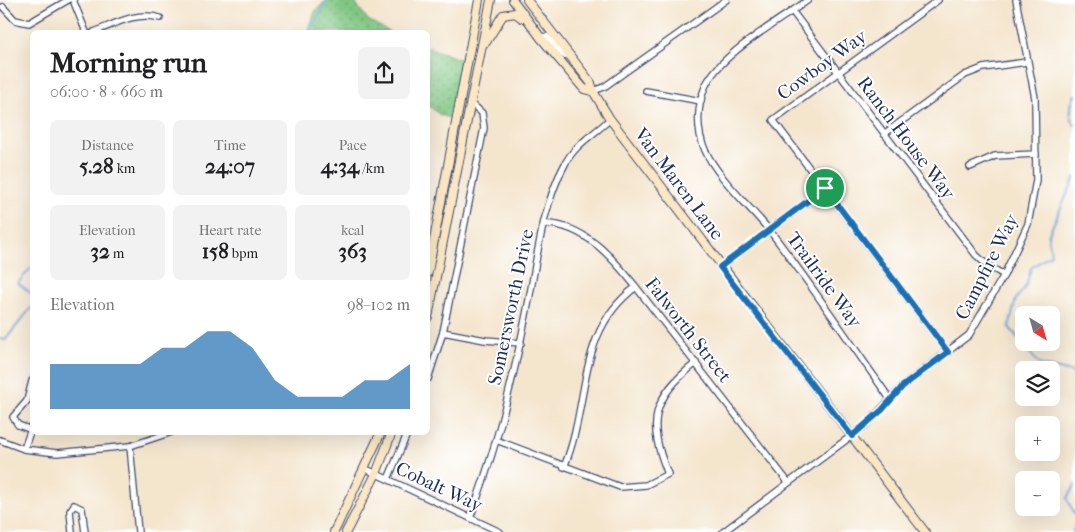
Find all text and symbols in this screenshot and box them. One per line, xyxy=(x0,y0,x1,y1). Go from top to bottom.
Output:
street label: Cowboy Way xyxy=(773,25,872,105)
text: Morning run xyxy=(50,46,207,79)
button: share xyxy=(358,47,410,99)
street label: Ranch House Way xyxy=(853,72,960,205)
text: 06:00 · 8 × 660 m xyxy=(50,82,163,101)
street label: Van Maren Lane xyxy=(629,123,728,244)
text: Distance xyxy=(81,137,134,154)
text: Time xyxy=(214,137,246,154)
text: Pace xyxy=(339,137,367,154)
text: 5.28 xyxy=(79,154,114,178)
text: 24:07 xyxy=(205,154,255,178)
text: 4:34 xyxy=(321,154,359,178)
text: km xyxy=(114,160,135,177)
text: /km xyxy=(359,160,385,177)
pin xyxy=(804,167,846,209)
icon: arrive xyxy=(811,174,839,202)
street label: Campfire Way xyxy=(951,210,1023,324)
text: Elevation xyxy=(79,222,136,239)
text: Heart rate xyxy=(199,222,261,239)
text: kcal xyxy=(341,222,364,239)
street label: Somersworth Drive xyxy=(484,227,538,387)
street label: Trailride Way xyxy=(782,228,867,333)
text: 32 xyxy=(90,239,110,263)
text: 158 xyxy=(202,239,229,263)
text: 363 xyxy=(338,239,367,263)
text: m xyxy=(110,245,124,262)
text: bpm xyxy=(229,245,258,262)
street label: Falworth Street xyxy=(640,273,736,387)
text: Elevation xyxy=(50,295,115,314)
text: 98–102 m xyxy=(347,295,410,314)
north arrow xyxy=(1015,306,1060,351)
map controls xyxy=(1015,306,1060,516)
button: layers xyxy=(1015,361,1060,406)
button: + xyxy=(1015,416,1060,461)
street label: Cobalt Way xyxy=(392,457,487,517)
button: − xyxy=(1015,471,1060,516)

